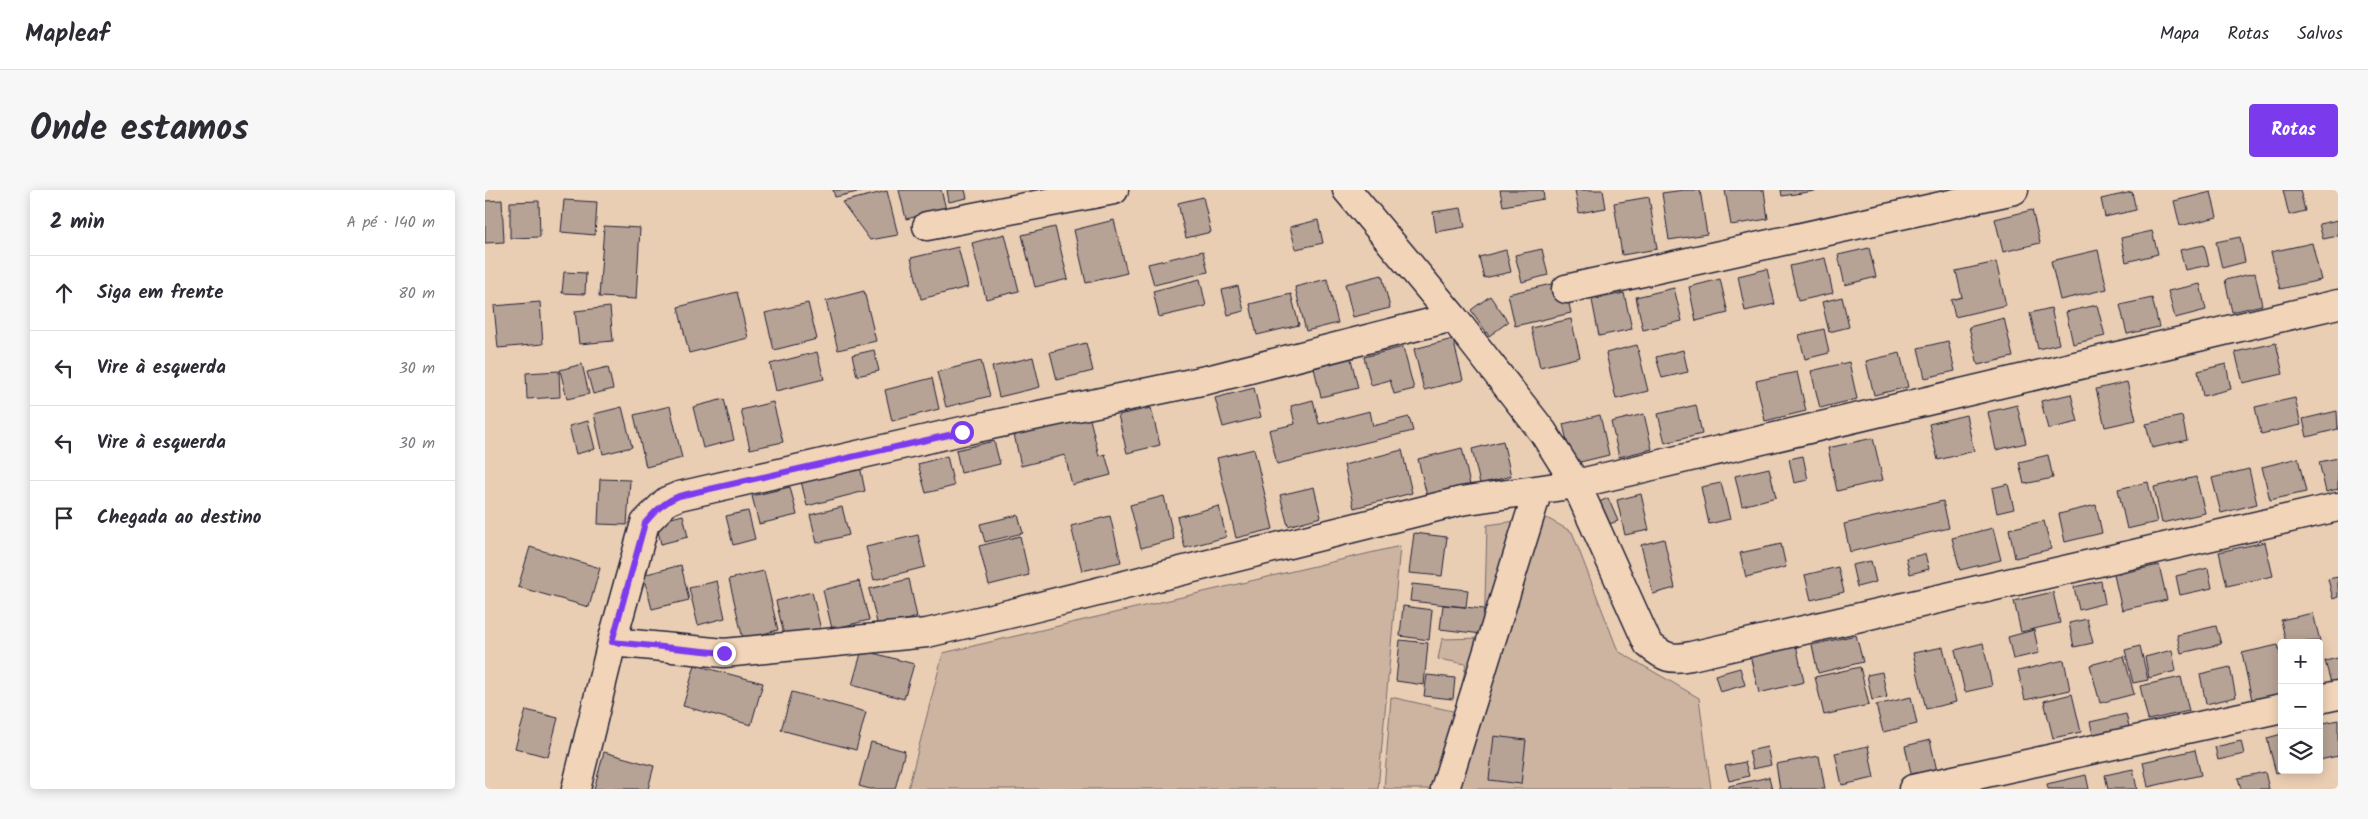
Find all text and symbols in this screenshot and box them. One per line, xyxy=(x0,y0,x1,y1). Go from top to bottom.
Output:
text: Mapleaf xyxy=(25,15,109,54)
text: Mapa xyxy=(2160,20,2199,49)
text: Rotas xyxy=(2227,20,2269,49)
text: Salvos xyxy=(2297,20,2343,49)
text: Onde estamos xyxy=(30,102,249,158)
button: Rotas xyxy=(2249,104,2338,157)
text: 2 min xyxy=(50,206,105,239)
text: A pé · 140 m xyxy=(347,210,435,235)
text: Siga em frente xyxy=(97,278,224,308)
icon: ahead xyxy=(50,279,78,307)
text: 80 m xyxy=(398,281,435,306)
text: Vire à esquerda xyxy=(97,353,226,383)
icon: left xyxy=(50,354,78,382)
text: 30 m xyxy=(399,356,435,381)
route start xyxy=(951,421,974,444)
text: Vire à esquerda xyxy=(97,428,226,458)
icon: left xyxy=(50,429,78,457)
text: 30 m xyxy=(399,431,435,456)
text: Chegada ao destino xyxy=(97,503,262,533)
icon: arrive xyxy=(50,504,78,532)
map controls xyxy=(2278,639,2323,774)
button: + xyxy=(2278,639,2323,684)
route end xyxy=(713,642,736,665)
button: − xyxy=(2278,684,2323,729)
button: layers xyxy=(2278,729,2323,774)

